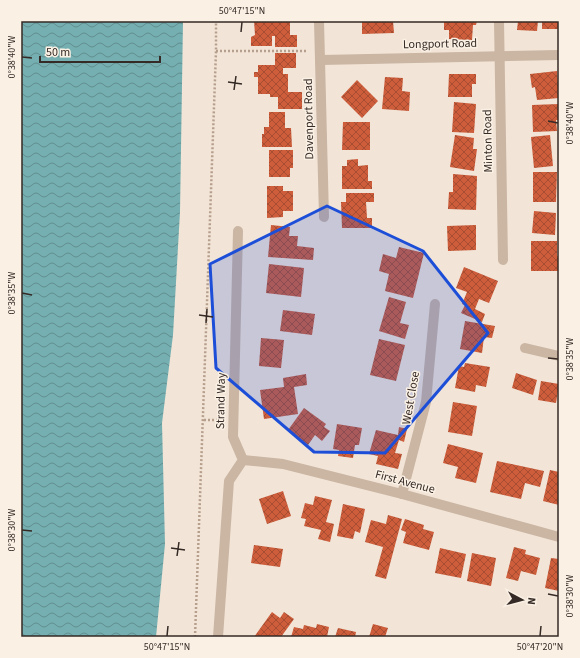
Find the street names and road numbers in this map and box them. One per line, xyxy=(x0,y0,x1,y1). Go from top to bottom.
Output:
street label: Longport Road xyxy=(403,35,477,53)
street label: Davenport Road xyxy=(300,78,318,160)
street label: Minton Road xyxy=(479,109,497,173)
street label: West Close xyxy=(398,370,424,426)
street label: Strand Way xyxy=(212,372,230,429)
street label: First Avenue xyxy=(373,466,437,498)

